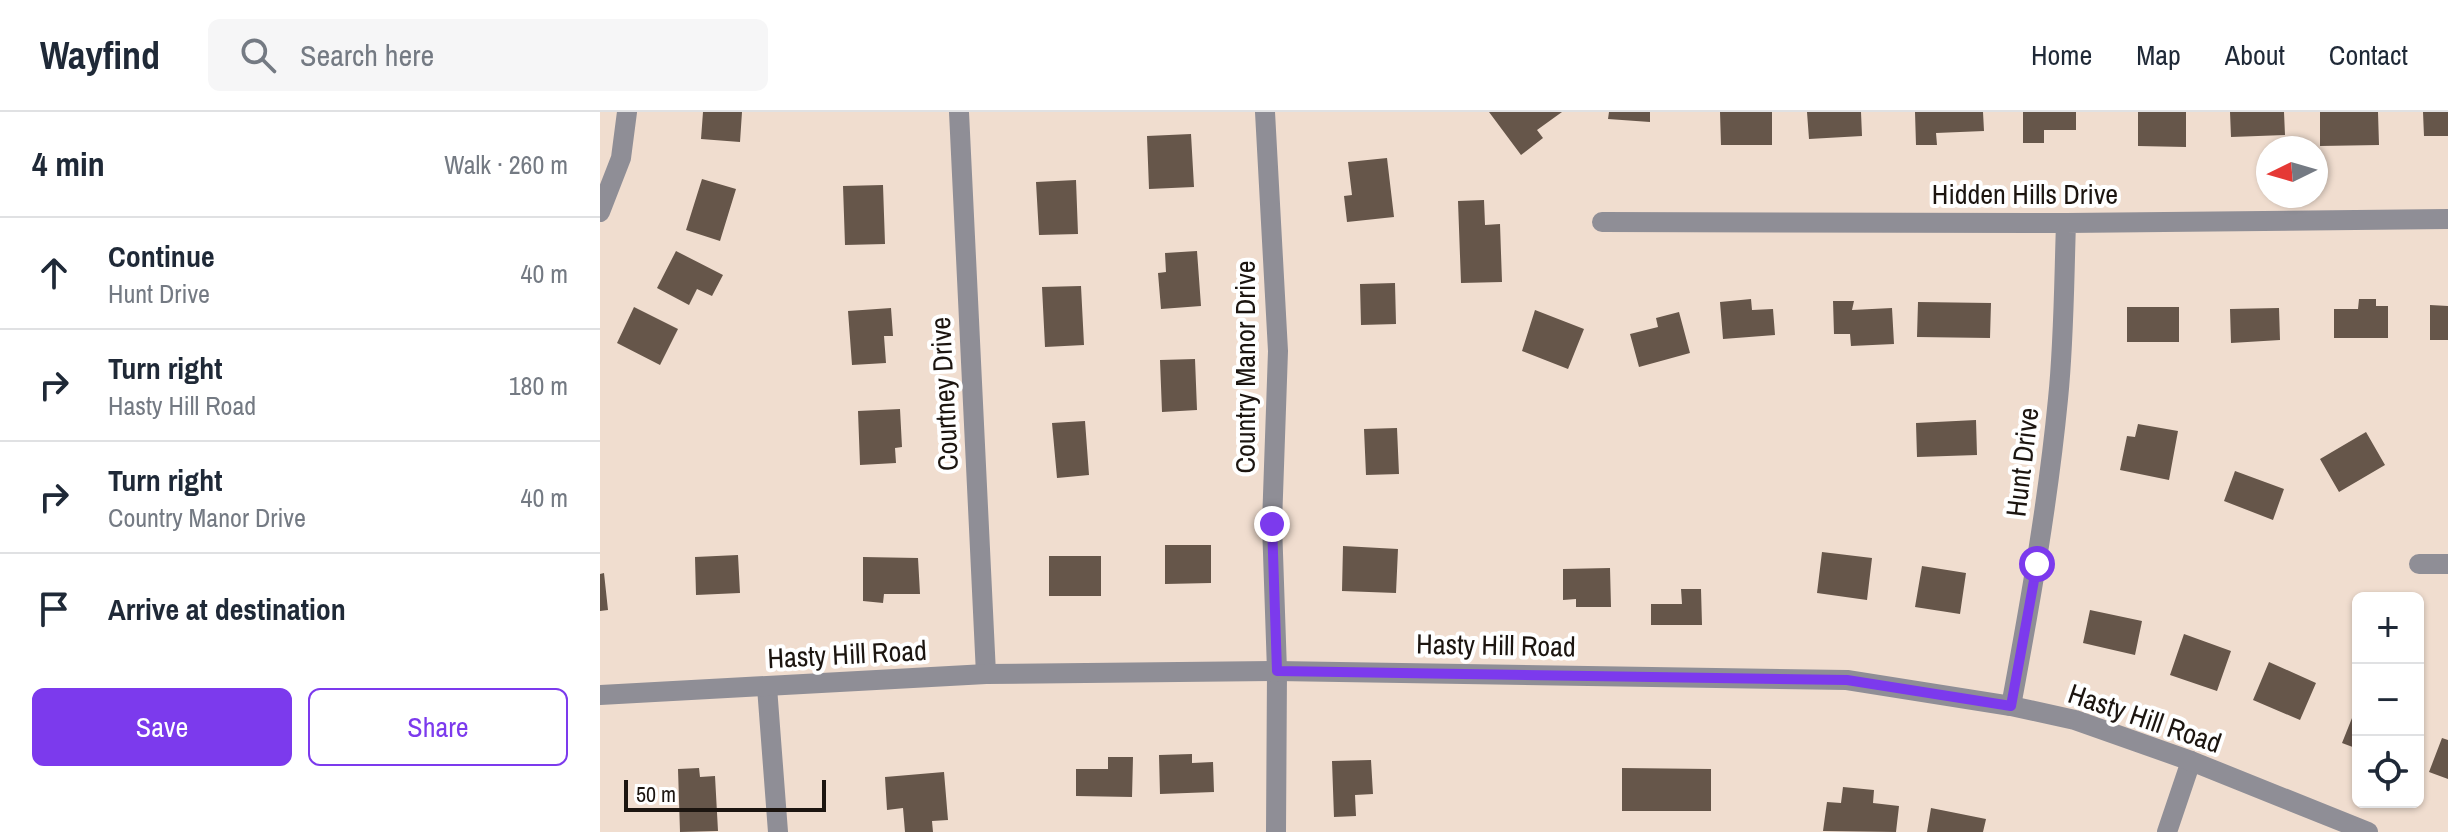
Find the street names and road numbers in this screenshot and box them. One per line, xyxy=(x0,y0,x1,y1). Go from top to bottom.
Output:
street label: Hidden Hills Drive xyxy=(1932,175,2118,213)
street label: Country Manor Drive xyxy=(1226,260,1264,474)
street label: Courtney Drive xyxy=(921,316,967,472)
street label: Hunt Drive xyxy=(1996,405,2048,519)
street label: Hasty Hill Road xyxy=(1416,625,1576,665)
street label: Hasty Hill Road xyxy=(766,631,928,677)
street label: Hasty Hill Road xyxy=(2063,674,2227,762)

